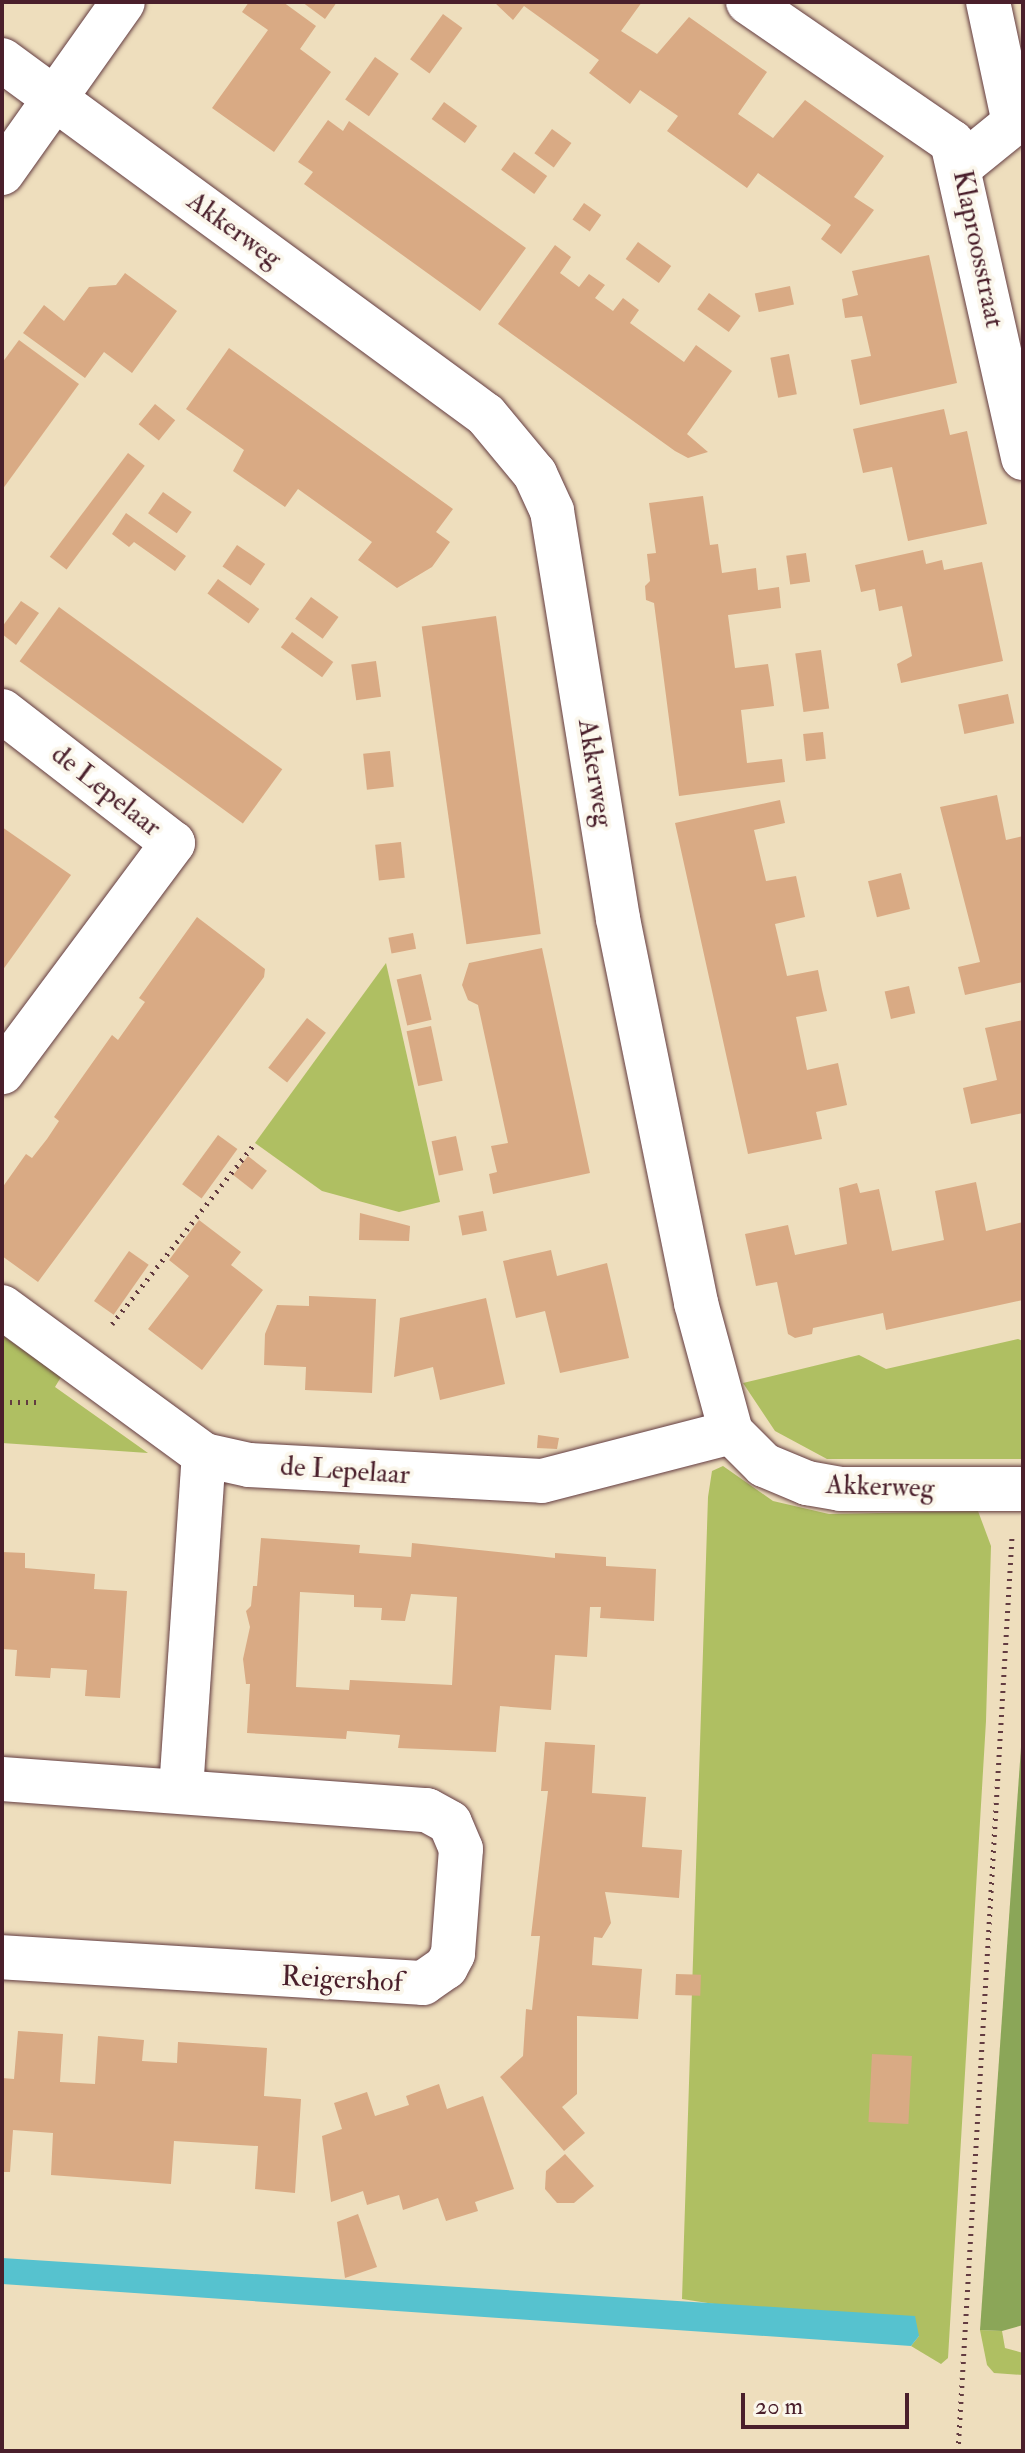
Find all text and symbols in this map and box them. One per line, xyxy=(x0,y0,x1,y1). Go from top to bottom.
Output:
street label: Klaproosstraat xyxy=(945,167,1011,331)
street label: Akkerweg xyxy=(180,184,288,276)
street label: Akkerweg xyxy=(570,717,620,829)
street label: de Lepelaar xyxy=(44,738,168,844)
street label: de Lepelaar xyxy=(279,1450,411,1492)
street label: Akkerweg xyxy=(825,1468,935,1506)
street label: Reigershof xyxy=(280,1960,404,2000)
scale bar xyxy=(745,2377,913,2427)
text: 20 m xyxy=(755,2391,803,2422)

